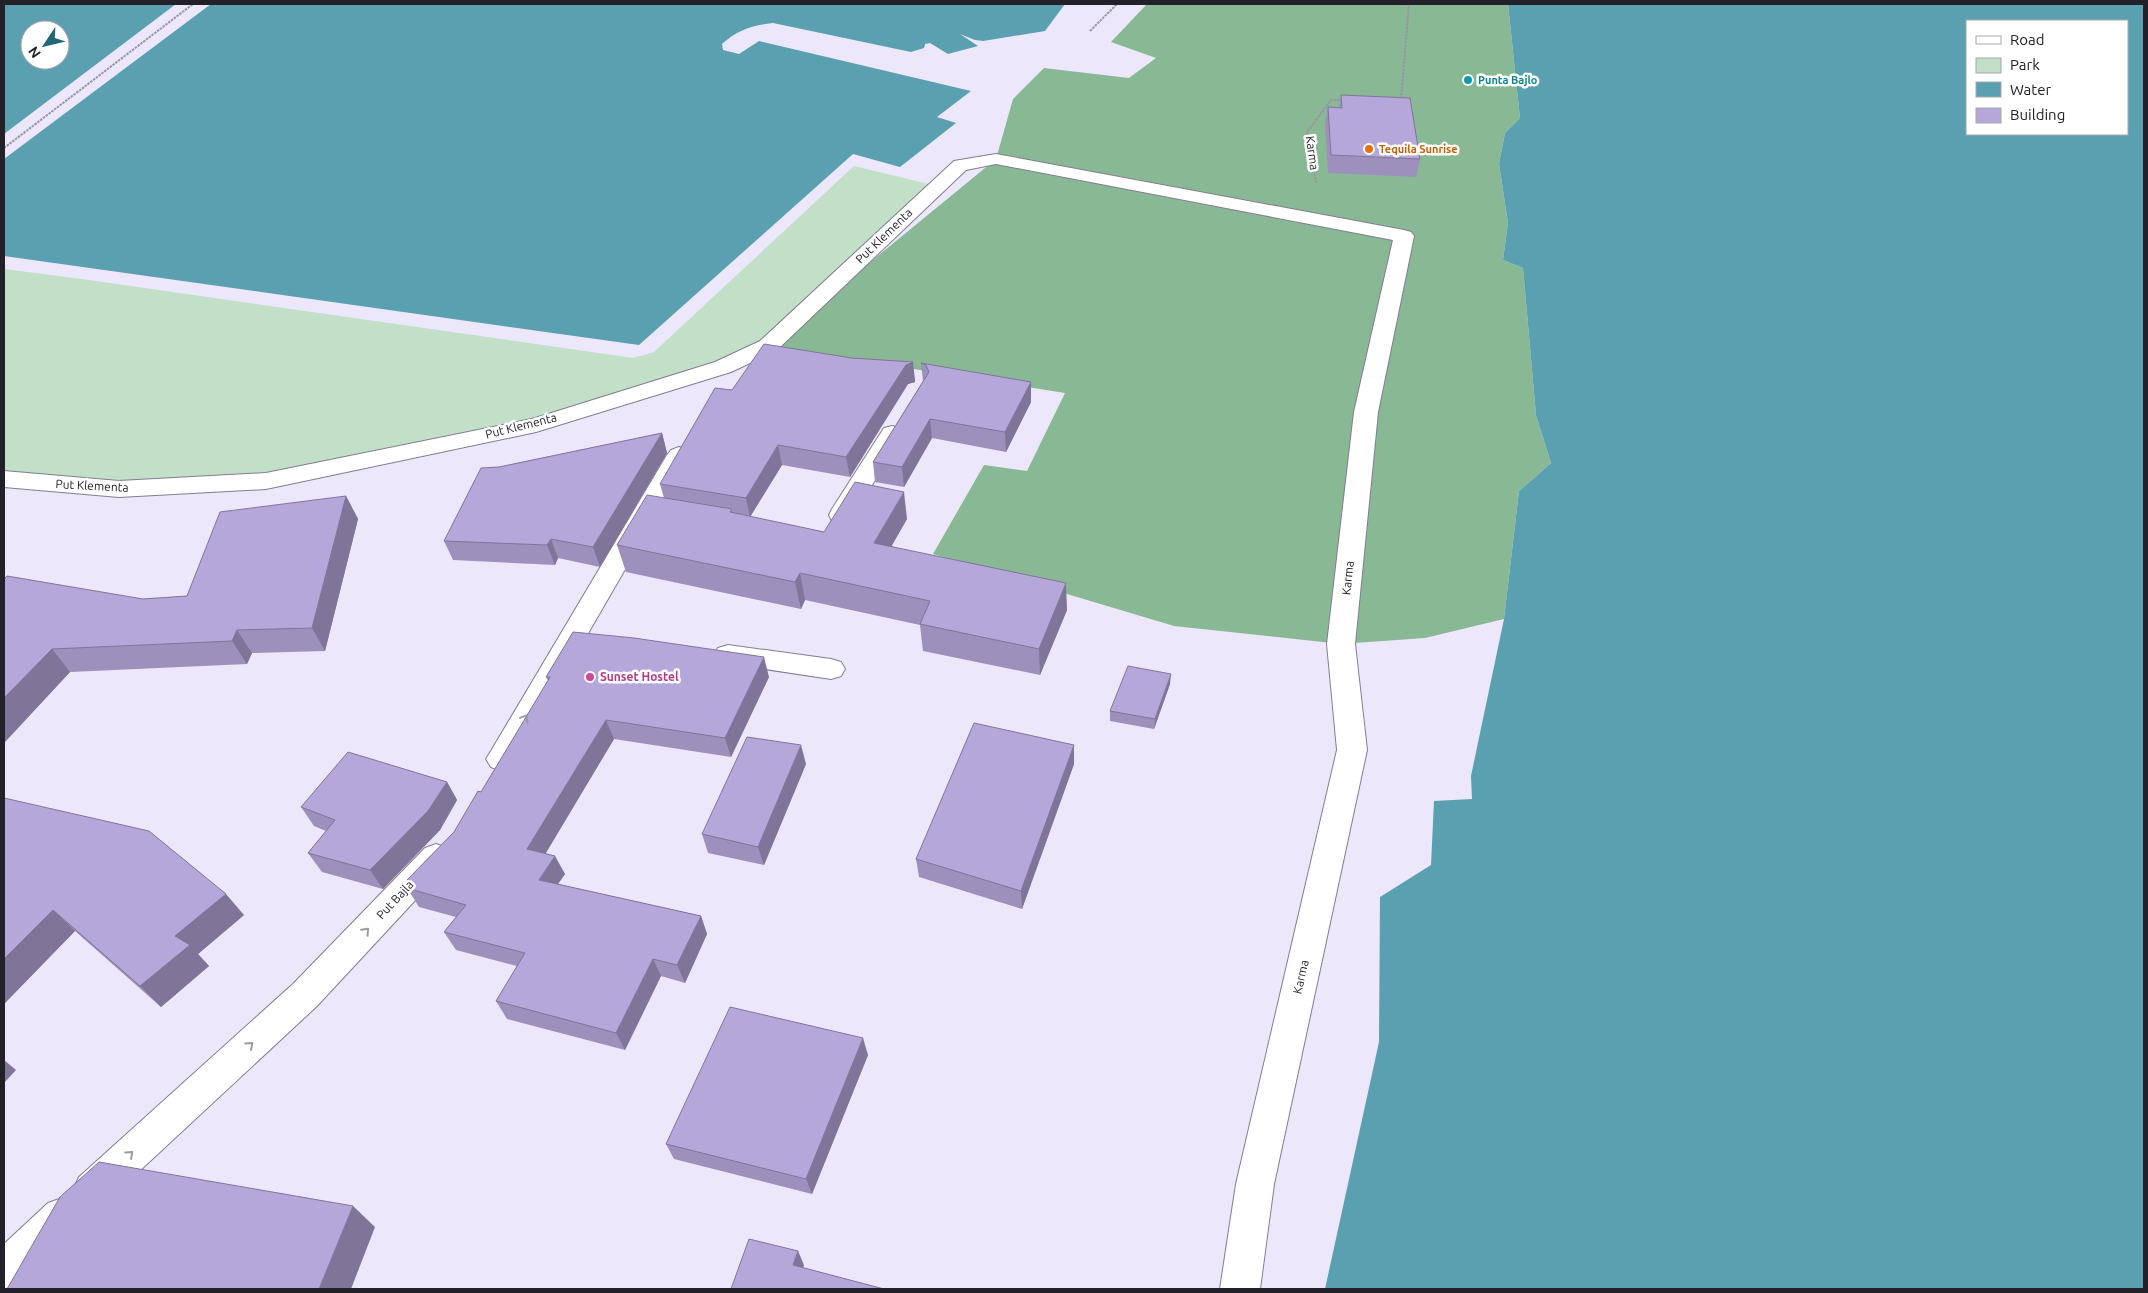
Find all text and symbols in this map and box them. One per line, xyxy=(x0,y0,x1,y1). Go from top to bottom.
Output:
north arrow xyxy=(20,20,70,70)
legend xyxy=(1966,20,2128,135)
text: Road xyxy=(2010,31,2045,48)
text: N xyxy=(25,44,44,61)
text: Park xyxy=(2010,56,2040,73)
marker: Punta Bajlo xyxy=(1462,74,1474,86)
place label: Punta Bajlo xyxy=(1478,74,1538,86)
text: Water xyxy=(2010,81,2051,98)
text: Building xyxy=(2010,106,2065,123)
street label: Karma xyxy=(1304,135,1321,171)
marker: Tequila Sunrise xyxy=(1363,143,1375,155)
place label: Tequila Sunrise xyxy=(1379,143,1458,155)
street label: Put Klementa xyxy=(853,206,915,266)
street label: Put Klementa xyxy=(484,410,558,441)
street label: Put Klementa xyxy=(55,477,129,494)
street label: Karma xyxy=(1339,560,1356,596)
place label: Sunset Hostel xyxy=(600,670,679,683)
marker: Sunset Hostel xyxy=(584,671,596,683)
one-way arrow xyxy=(519,714,529,723)
street label: Put Bajla xyxy=(374,878,416,921)
one-way arrow xyxy=(360,927,369,936)
street label: Karma xyxy=(1290,959,1311,995)
one-way arrow xyxy=(245,1042,254,1051)
one-way arrow xyxy=(125,1151,134,1160)

